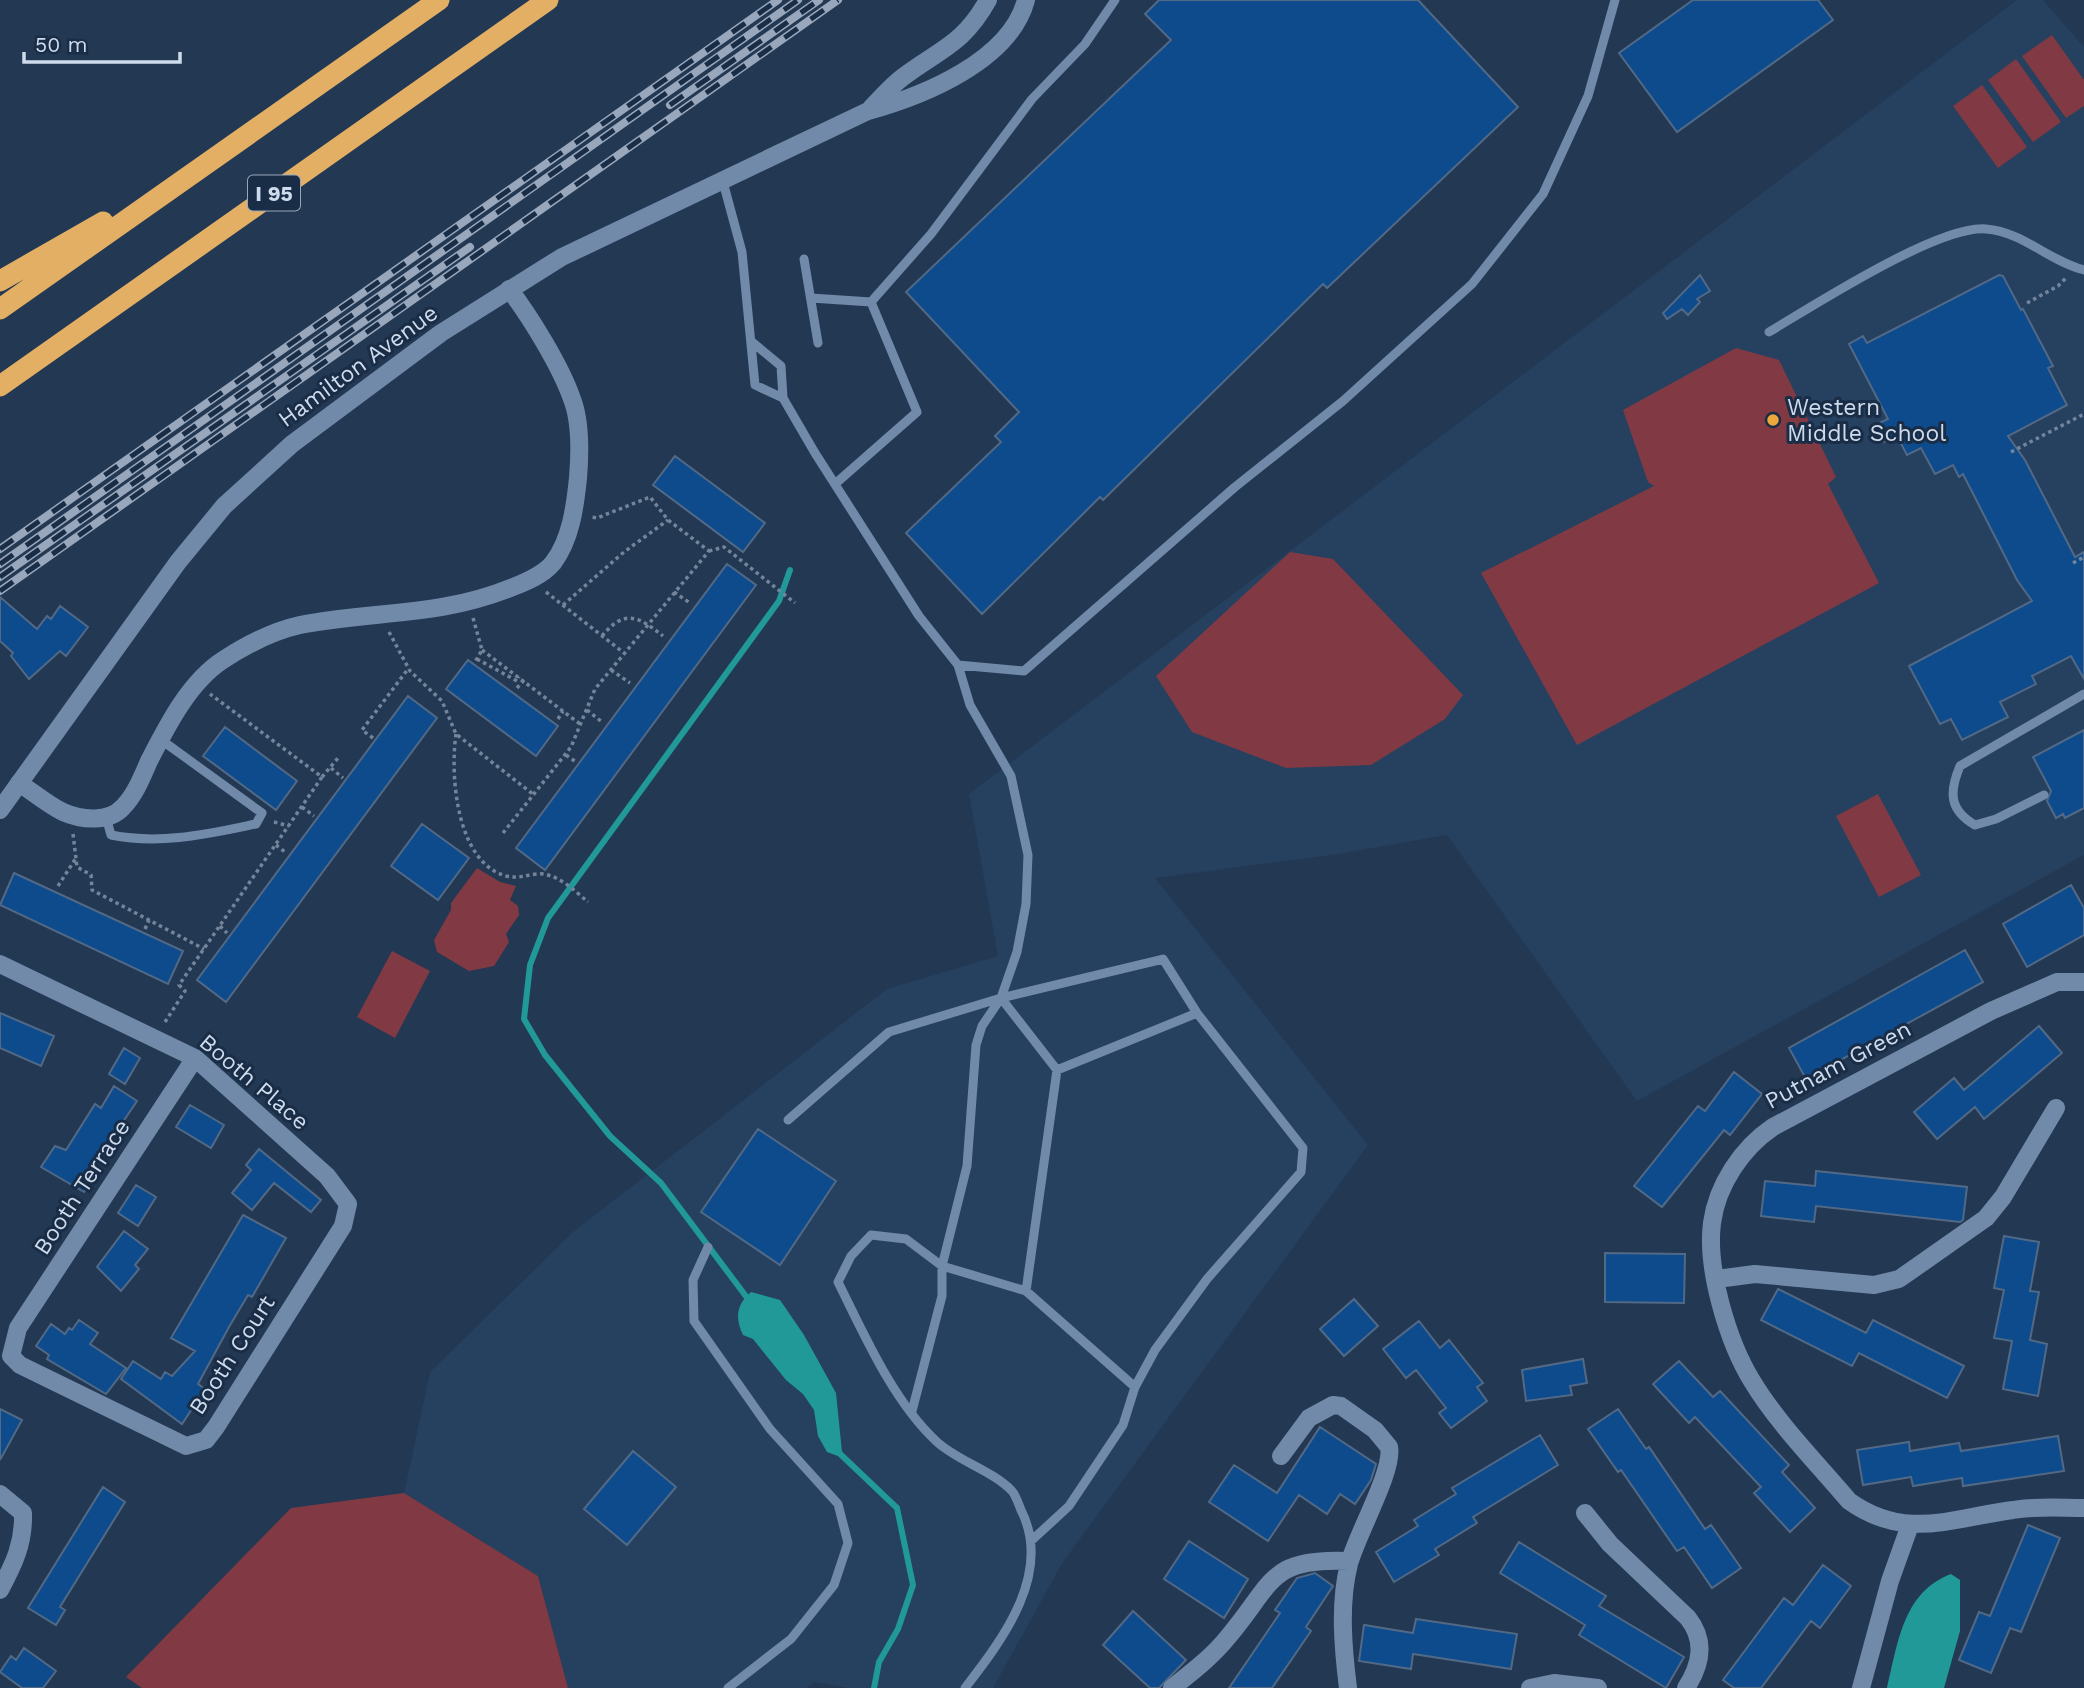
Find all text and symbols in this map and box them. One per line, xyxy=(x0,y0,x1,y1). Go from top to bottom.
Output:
scale bar xyxy=(24,21,180,65)
text: 50 m xyxy=(35,32,87,57)
road number: I 95 xyxy=(248,176,300,210)
street label: Hamilton Avenue xyxy=(273,299,443,433)
place label: Western Middle School xyxy=(1787,394,1946,447)
marker: Western Middle School xyxy=(1765,412,1781,428)
street label: Putnam Green xyxy=(1760,1015,1916,1115)
street label: Booth Place xyxy=(194,1028,314,1136)
street label: Booth Terrace xyxy=(28,1114,136,1260)
street label: Booth Court xyxy=(184,1290,281,1419)

